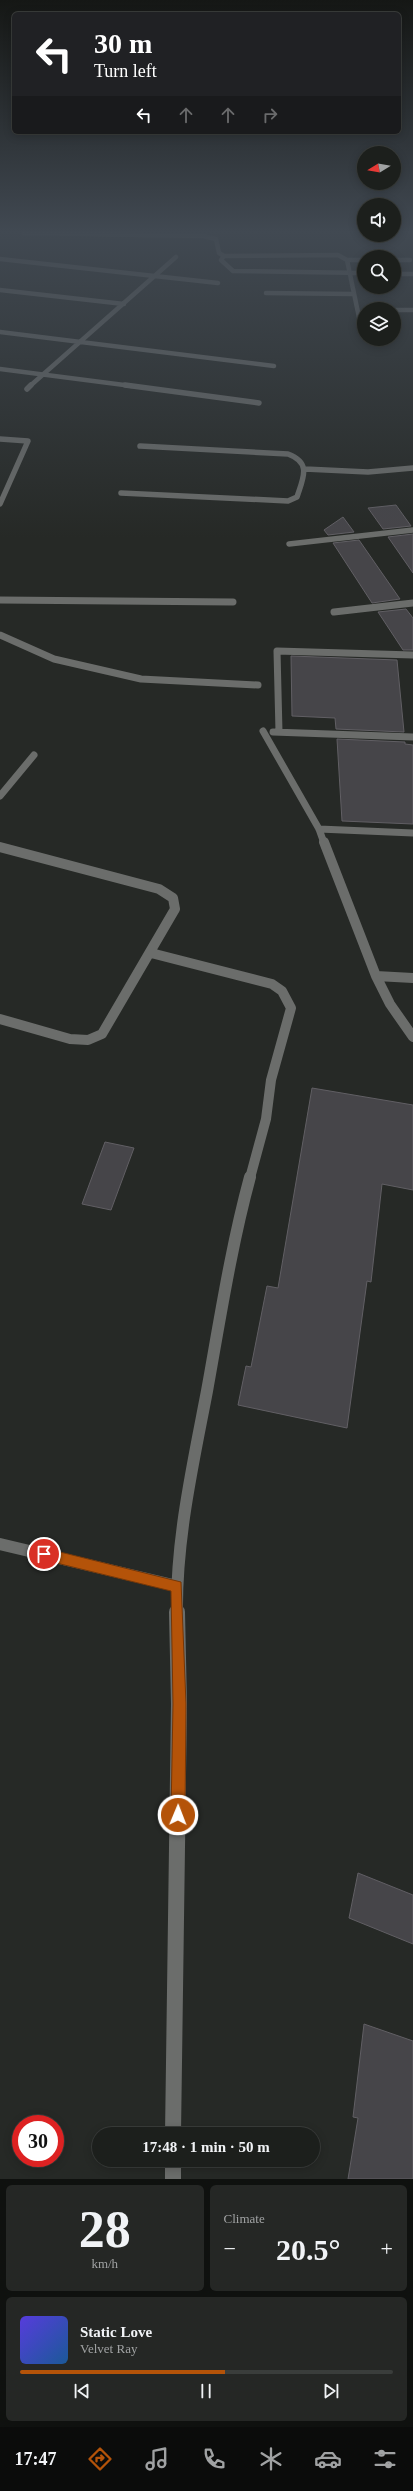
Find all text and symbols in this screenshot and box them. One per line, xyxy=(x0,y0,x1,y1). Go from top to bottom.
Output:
icon: left xyxy=(28,28,80,80)
text: 30 m xyxy=(94,28,152,59)
text: Turn left xyxy=(94,61,157,81)
icon: left xyxy=(133,104,155,126)
icon: ahead xyxy=(175,104,197,126)
icon: ahead xyxy=(217,104,239,126)
icon: right xyxy=(259,104,281,126)
north arrow xyxy=(357,146,401,190)
map controls xyxy=(357,146,401,346)
button: sound xyxy=(357,198,401,242)
button: search xyxy=(357,250,401,294)
button: layers xyxy=(357,302,401,346)
pin xyxy=(27,1537,61,1571)
icon: arrive xyxy=(33,1543,55,1565)
position arrow xyxy=(157,1794,199,1836)
speed limit sign: 30 xyxy=(12,2115,64,2167)
text: 17:48 · 1 min · 50 m xyxy=(142,2139,270,2155)
text: 28 xyxy=(79,2201,131,2258)
text: Climate xyxy=(224,2211,265,2226)
text: 20.5° xyxy=(276,2233,341,2266)
text: − xyxy=(224,2236,236,2261)
text: + xyxy=(381,2236,393,2261)
text: km/h xyxy=(91,2256,118,2271)
text: Static Love xyxy=(80,2324,152,2340)
text: Velvet Ray xyxy=(80,2341,137,2356)
icon: previous xyxy=(71,2380,93,2402)
icon: pause xyxy=(195,2380,217,2402)
icon: next xyxy=(320,2380,342,2402)
icon: directions xyxy=(86,2445,114,2473)
icon: music xyxy=(143,2445,171,2473)
icon: phone xyxy=(200,2445,228,2473)
icon: climate xyxy=(257,2445,285,2473)
icon: car xyxy=(314,2445,342,2473)
icon: filters xyxy=(371,2445,399,2473)
text: 17:47 xyxy=(15,2449,57,2469)

